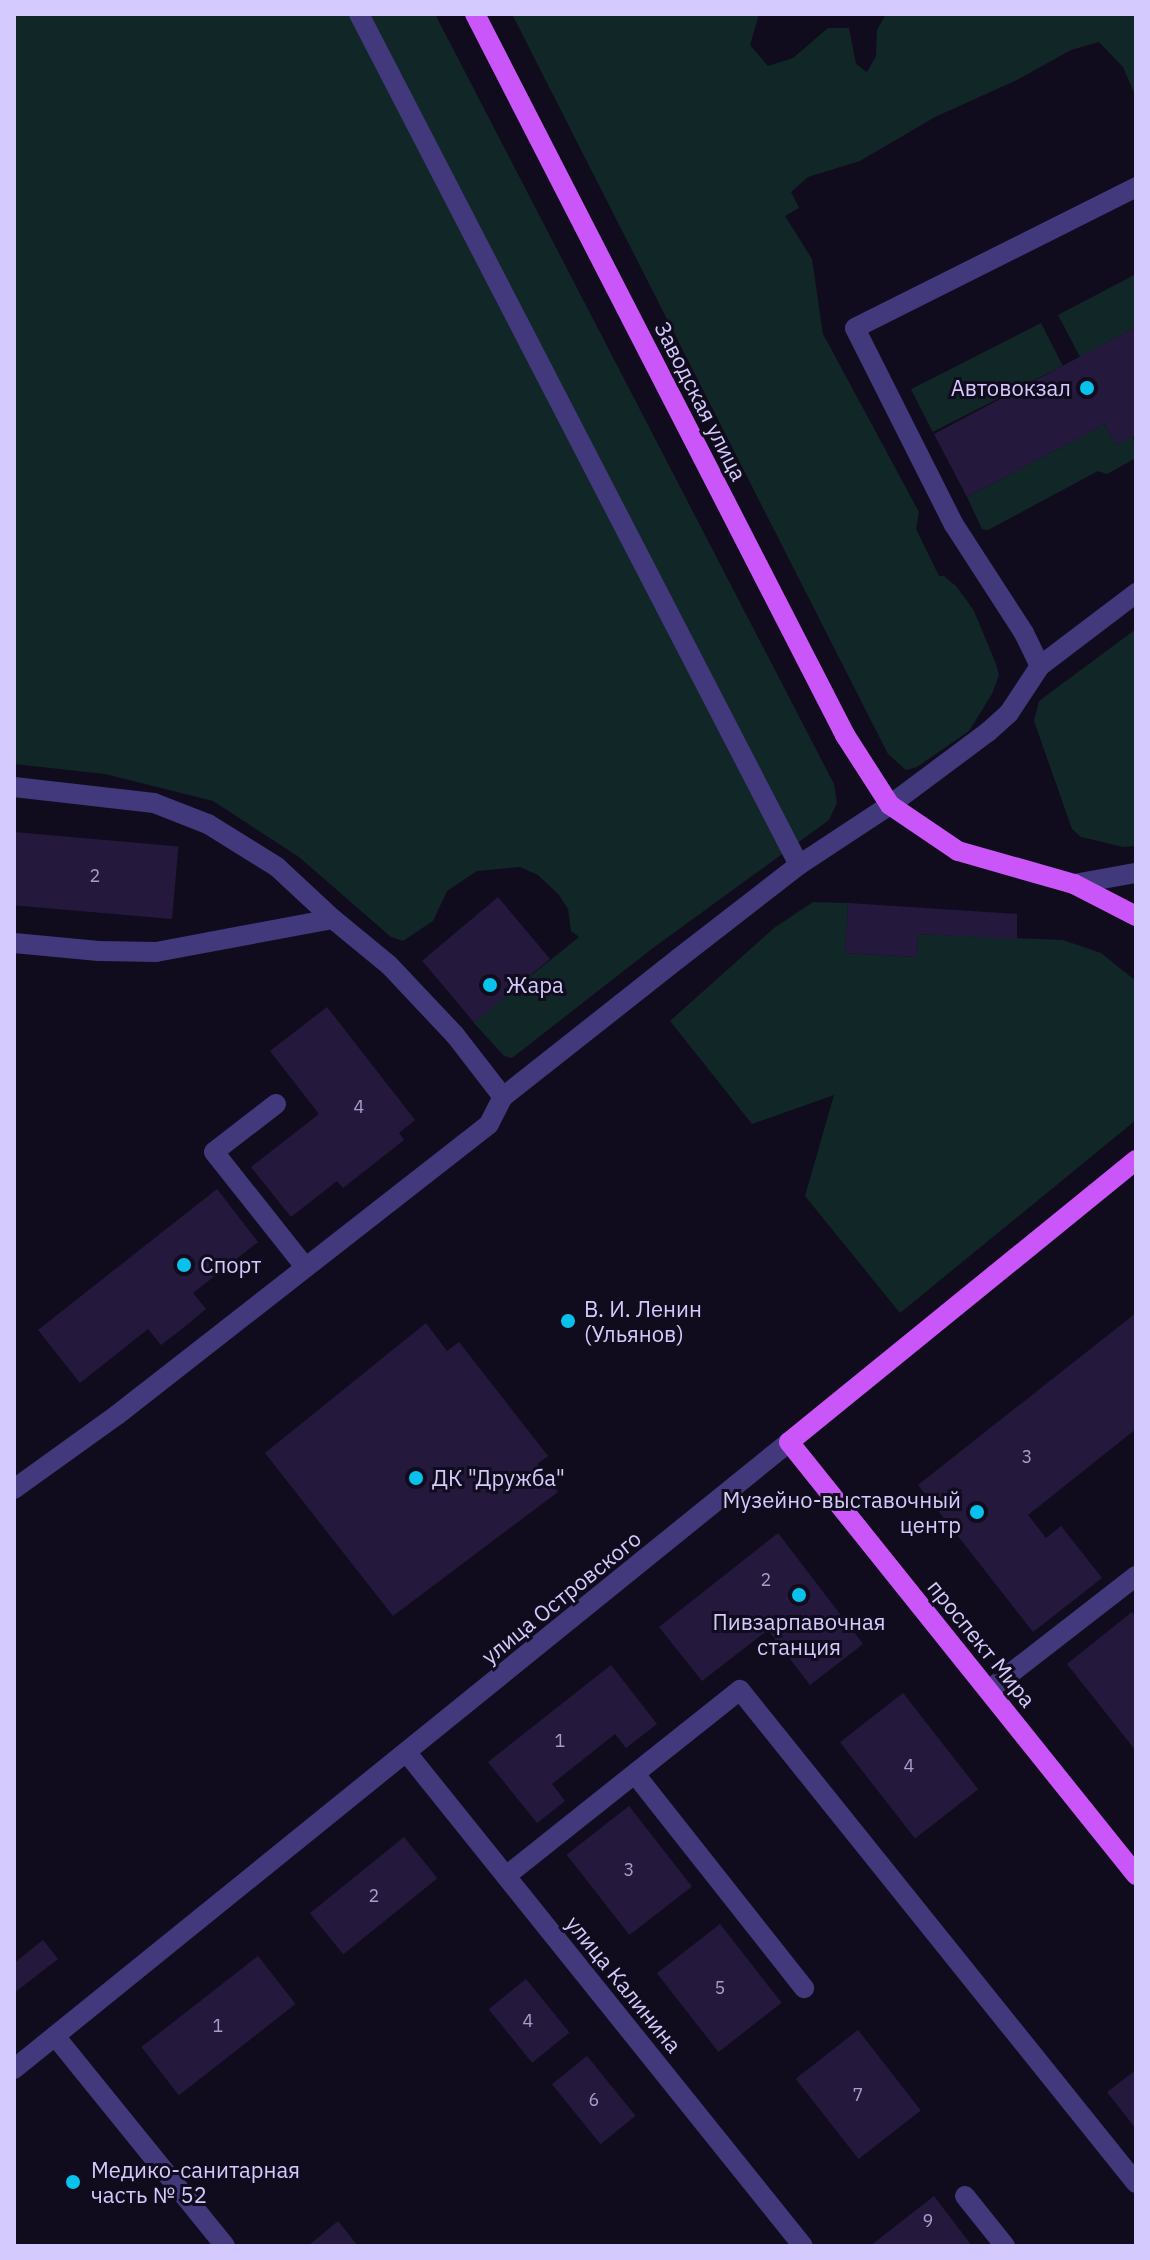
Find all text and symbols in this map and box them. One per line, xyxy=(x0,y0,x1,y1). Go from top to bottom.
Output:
street label: Заводская улица xyxy=(649,317,753,485)
place label: Автовокзал xyxy=(951,375,1071,401)
marker: Автовокзал xyxy=(1078,379,1096,397)
house number: 2 xyxy=(90,865,100,887)
place label: Жара xyxy=(506,972,564,998)
marker: Жара xyxy=(481,976,499,994)
house number: 4 xyxy=(354,1096,364,1118)
place label: Спорт xyxy=(200,1252,261,1278)
marker: Спорт xyxy=(175,1256,193,1274)
place label: В. И. Ленин (Ульянов) xyxy=(584,1295,702,1346)
marker: В. И. Ленин (Ульянов) xyxy=(559,1312,577,1330)
house number: 3 xyxy=(1022,1446,1032,1468)
place label: ДК "Дружба" xyxy=(432,1465,565,1491)
marker: ДК "Дружба" xyxy=(407,1469,425,1487)
place label: Музейно-выставочный центр xyxy=(722,1486,961,1538)
marker: Музейно-выставочный центр xyxy=(968,1503,986,1521)
street label: улица Островского xyxy=(476,1525,646,1669)
house number: 2 xyxy=(761,1569,771,1591)
street label: проспект Мира xyxy=(923,1574,1041,1712)
marker: Пивзарпавочная станция xyxy=(790,1586,808,1604)
place label: Пивзарпавочная станция xyxy=(713,1608,885,1660)
house number: 1 xyxy=(555,1730,565,1752)
house number: 4 xyxy=(904,1755,914,1777)
house number: 3 xyxy=(624,1859,634,1881)
house number: 2 xyxy=(369,1885,379,1907)
street label: улица Калинина xyxy=(561,1910,687,2058)
house number: 5 xyxy=(715,1977,725,1999)
house number: 4 xyxy=(523,2010,533,2032)
house number: 1 xyxy=(213,2015,223,2037)
house number: 7 xyxy=(853,2084,863,2106)
house number: 6 xyxy=(589,2089,599,2111)
place label: Медико-санитарная часть № 52 xyxy=(91,2156,300,2208)
marker: Медико-санитарная часть № 52 xyxy=(62,2171,84,2193)
house number: 9 xyxy=(923,2210,933,2232)

